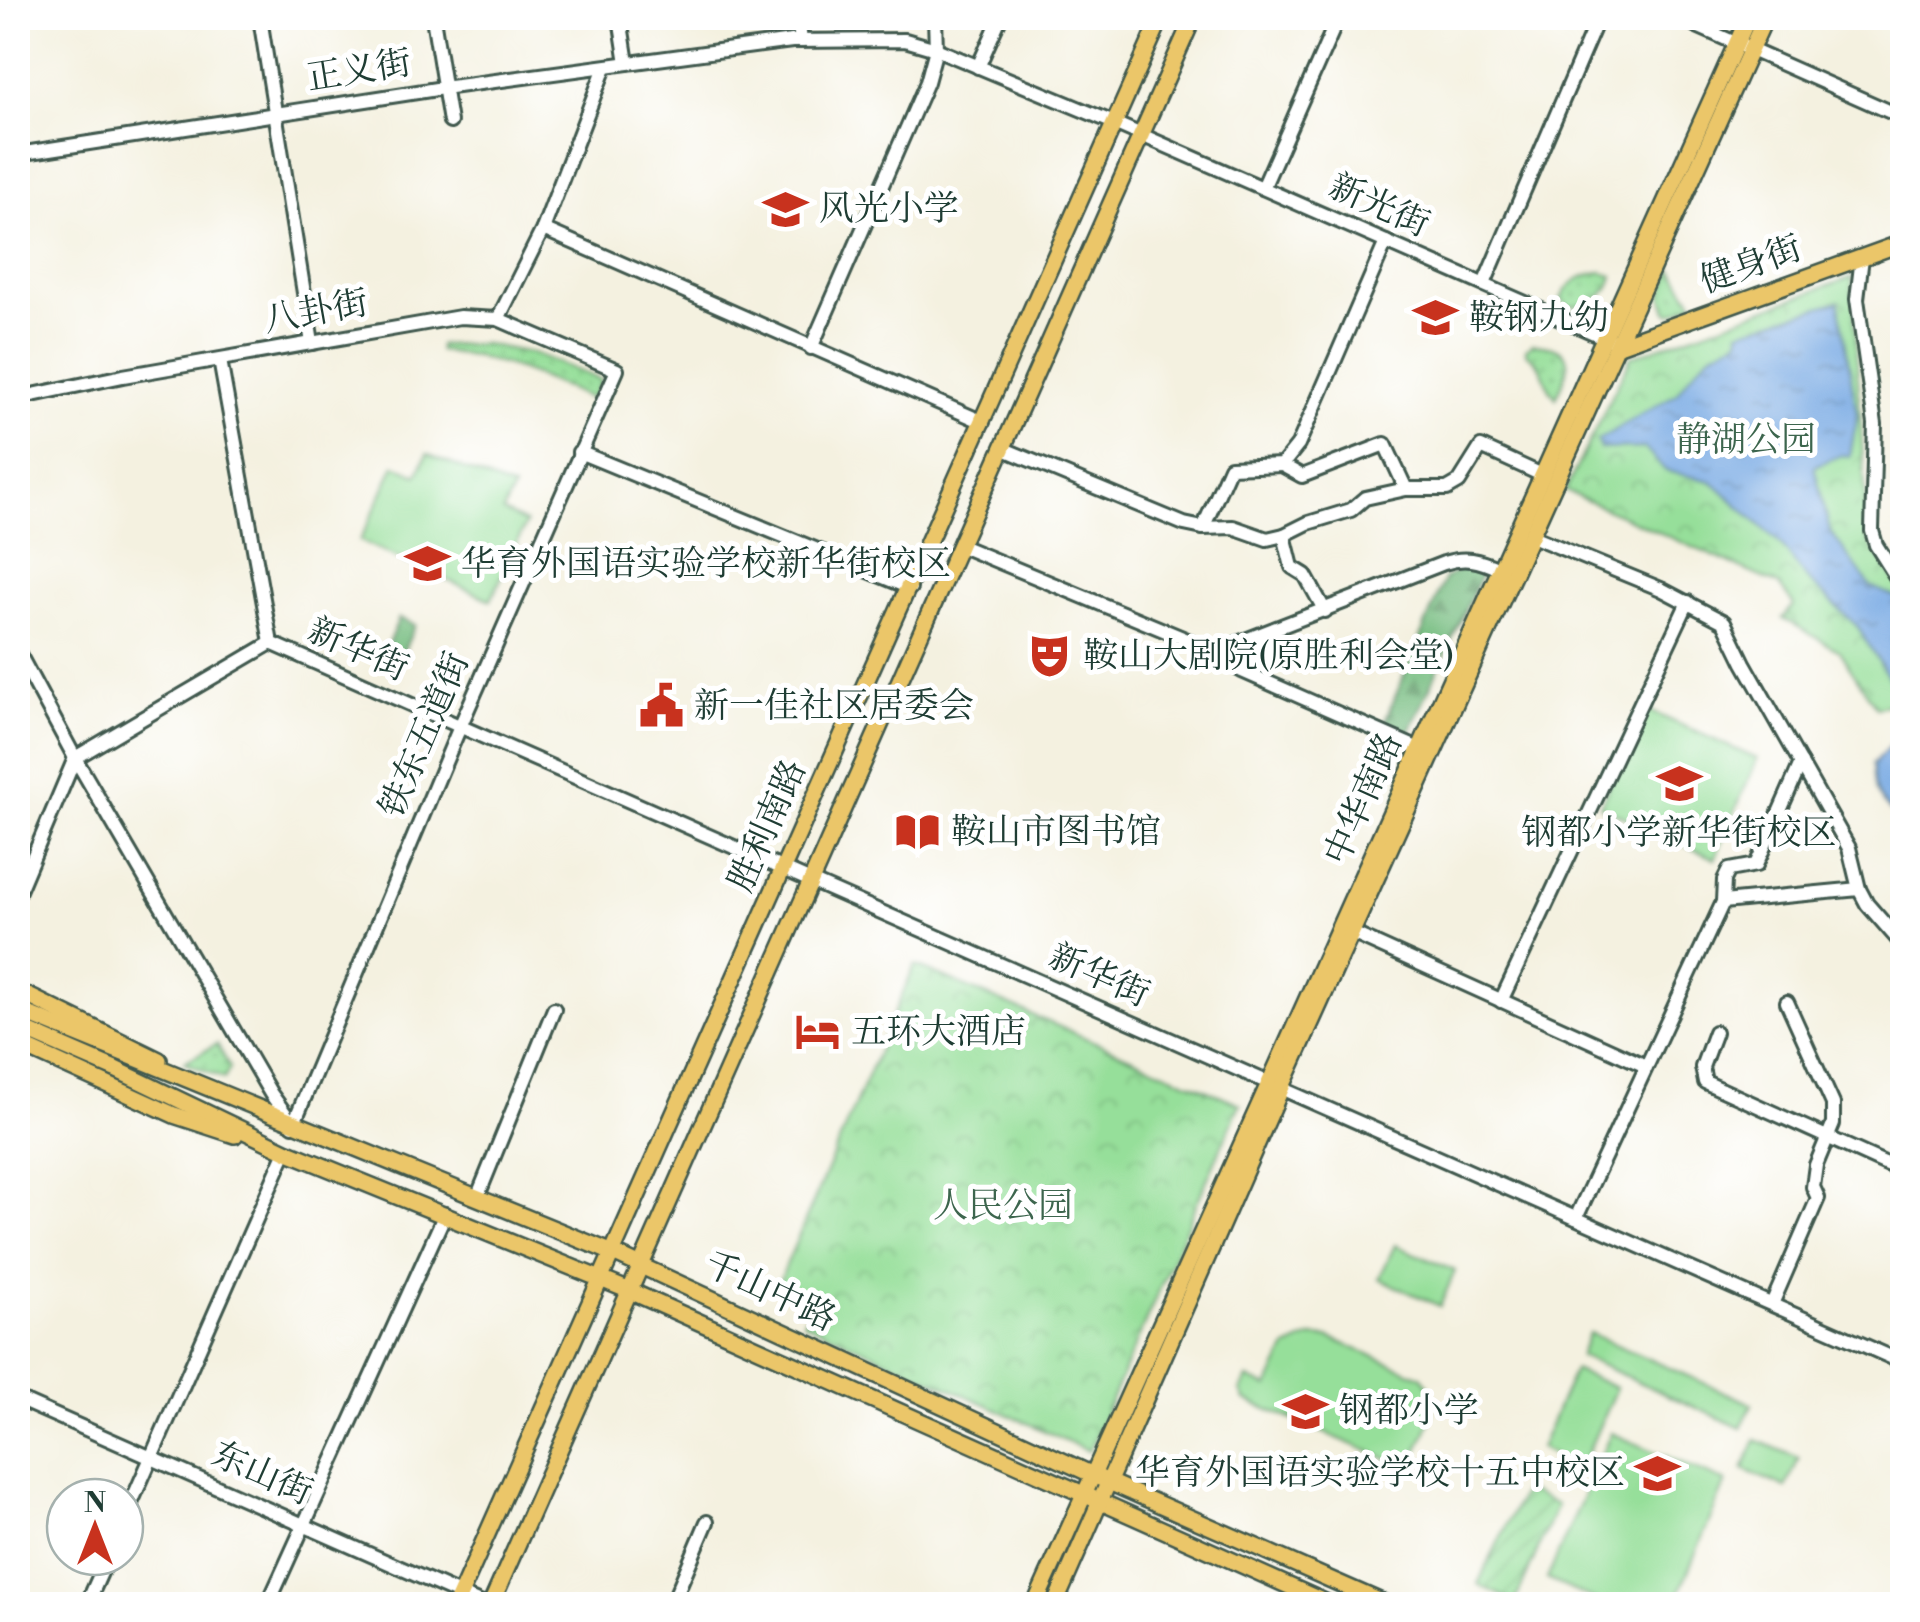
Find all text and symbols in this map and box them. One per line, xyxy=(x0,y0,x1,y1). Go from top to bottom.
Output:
street label: 正义街 xyxy=(304,42,414,100)
street label: 新光街 xyxy=(1322,165,1436,247)
school or university icon: 风光小学 xyxy=(762,185,810,233)
place label: 风光小学 xyxy=(819,188,959,231)
street label: 健身街 xyxy=(1694,227,1808,303)
street label: 八卦街 xyxy=(261,282,371,342)
school or university icon: 鞍钢九幼 xyxy=(1412,294,1460,342)
place label: 鞍钢九幼 xyxy=(1469,297,1609,340)
park label: 静湖公园 xyxy=(1676,419,1816,462)
school or university icon: 华育外国语实验学校新华街校区 xyxy=(404,540,452,588)
place label: 华育外国语实验学校新华街校区 xyxy=(461,543,951,586)
street label: 新华街 xyxy=(301,609,415,691)
theatre icon: 鞍山大剧院(原胜利会堂) xyxy=(1026,632,1074,680)
place label: 鞍山大剧院(原胜利会堂) xyxy=(1083,635,1455,678)
street label: 铁东五道街 xyxy=(371,646,479,824)
public building icon: 新一佳社区居委会 xyxy=(637,682,685,730)
place label: 新一佳社区居委会 xyxy=(694,685,974,728)
street label: 中华南路 xyxy=(1316,726,1412,872)
street label: 胜利南路 xyxy=(720,753,816,899)
school or university icon: 钢都小学新华街校区 xyxy=(1655,759,1703,807)
library icon: 鞍山市图书馆 xyxy=(894,808,942,856)
place label: 鞍山市图书馆 xyxy=(951,811,1161,854)
place label: 钢都小学新华街校区 xyxy=(1521,812,1837,855)
street label: 新华街 xyxy=(1042,935,1156,1017)
hotel icon: 五环大酒店 xyxy=(794,1008,842,1056)
place label: 五环大酒店 xyxy=(851,1011,1026,1054)
park label: 人民公园 xyxy=(933,1185,1073,1228)
street label: 千山中路 xyxy=(697,1243,843,1341)
school or university icon: 钢都小学 xyxy=(1282,1387,1330,1435)
place label: 钢都小学 xyxy=(1339,1390,1479,1433)
street label: 东山街 xyxy=(205,1433,319,1515)
school or university icon: 华育外国语实验学校十五中校区 xyxy=(1634,1449,1682,1497)
place label: 华育外国语实验学校十五中校区 xyxy=(1135,1452,1625,1495)
north arrow xyxy=(45,1477,145,1577)
text: N xyxy=(84,1486,106,1521)

